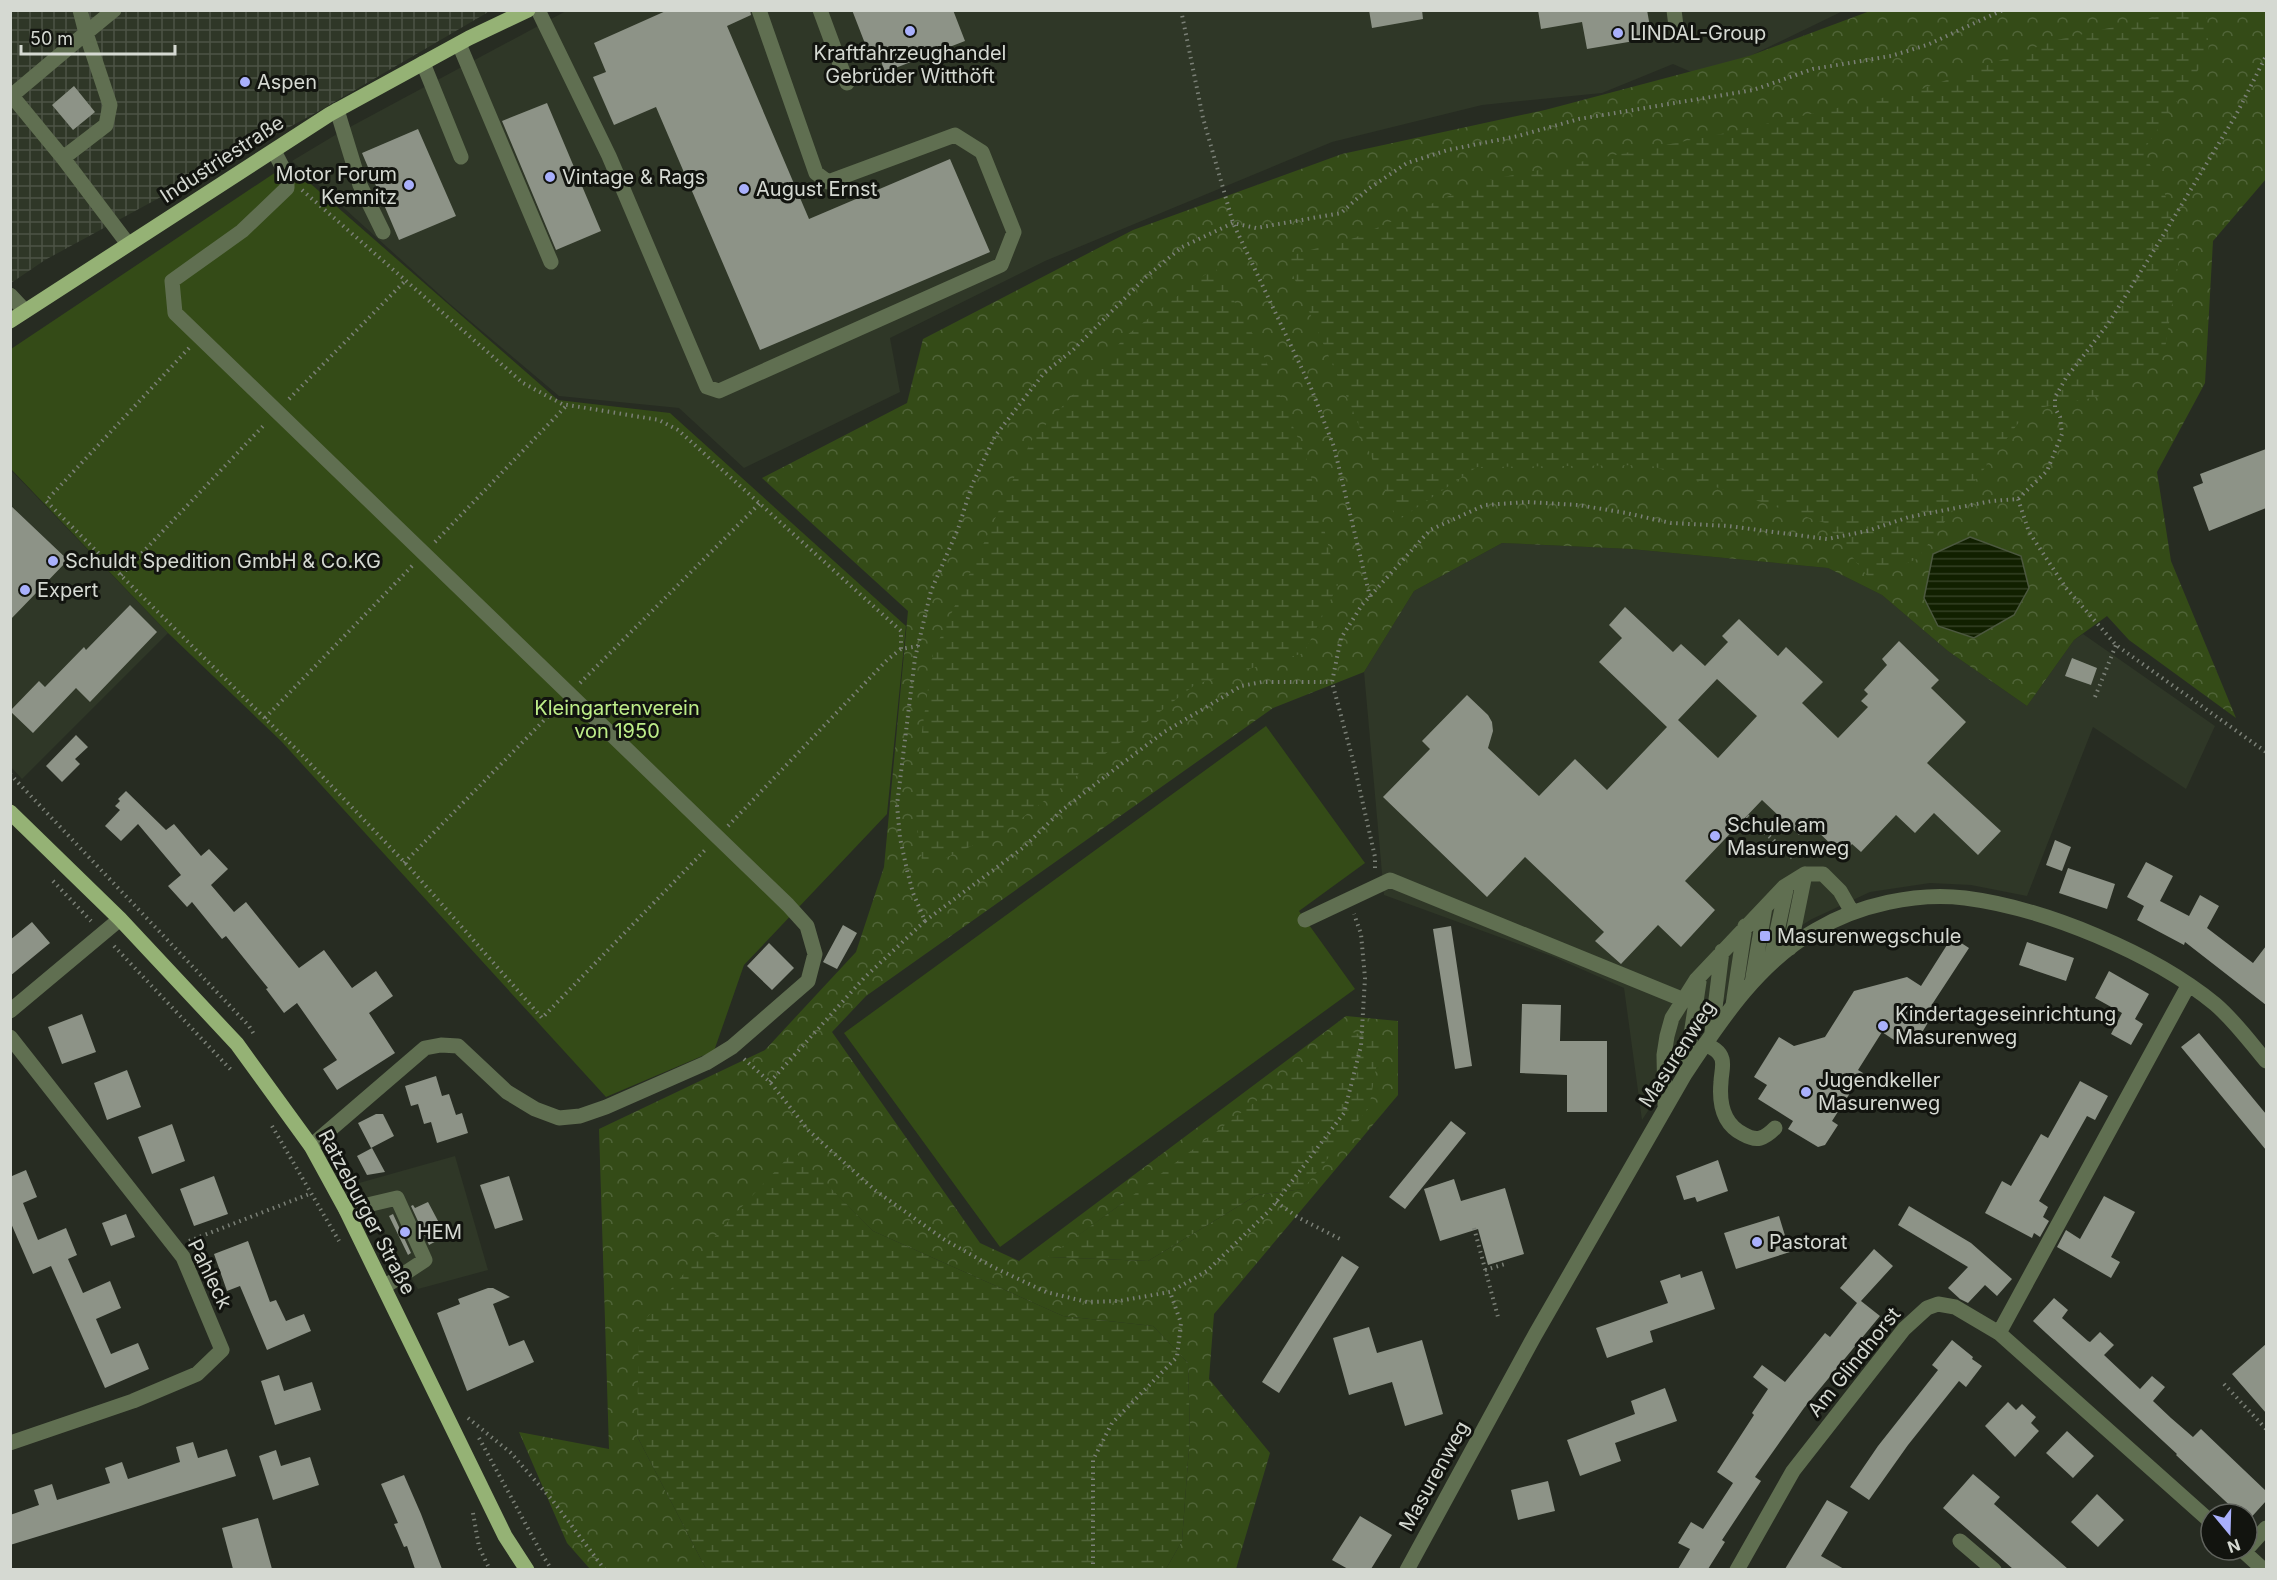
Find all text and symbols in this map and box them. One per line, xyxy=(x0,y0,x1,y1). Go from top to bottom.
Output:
scale bar xyxy=(21,18,176,56)
place label: LINDAL-Group xyxy=(1630,21,1766,45)
marker: Kraftfahrzeughandel Gebrüder Witthöft xyxy=(903,24,917,38)
marker: LINDAL-Group xyxy=(1611,26,1625,40)
text: 50 m xyxy=(30,28,73,49)
place label: Kraftfahrzeughandel Gebrüder Witthöft xyxy=(814,41,1006,88)
place label: Aspen xyxy=(257,70,317,94)
marker: Aspen xyxy=(238,75,252,89)
street label: Industriestraße xyxy=(156,110,288,208)
place label: Motor Forum Kemnitz xyxy=(276,162,397,209)
place label: Vintage & Rags xyxy=(562,165,705,189)
marker: Vintage & Rags xyxy=(543,170,557,184)
place label: August Ernst xyxy=(756,177,878,201)
marker: Motor Forum Kemnitz xyxy=(402,178,416,192)
marker: August Ernst xyxy=(737,182,751,196)
place label: Schuldt Spedition GmbH & Co.KG xyxy=(65,549,381,573)
marker: Schuldt Spedition GmbH & Co.KG xyxy=(46,554,60,568)
place label: Expert xyxy=(37,578,99,602)
marker: Expert xyxy=(18,583,32,597)
park label: Kleingartenverein von 1950 xyxy=(534,696,700,743)
place label: Schule am Masurenweg xyxy=(1727,813,1849,860)
marker: Schule am Masurenweg xyxy=(1708,829,1722,843)
place label: Masurenwegschule xyxy=(1777,924,1961,948)
marker: Masurenwegschule xyxy=(1758,929,1772,943)
street label: Masurenweg xyxy=(1634,996,1720,1112)
place label: Kindertageseinrichtung Masurenweg xyxy=(1895,1002,2116,1049)
marker: Kindertageseinrichtung Masurenweg xyxy=(1876,1019,1890,1033)
place label: Jugendkeller Masurenweg xyxy=(1818,1068,1941,1115)
marker: Jugendkeller Masurenweg xyxy=(1799,1085,1813,1099)
street label: Ratzeburger Straße xyxy=(313,1125,421,1299)
place label: HEM xyxy=(417,1220,462,1244)
marker: HEM xyxy=(398,1225,412,1239)
place label: Pastorat xyxy=(1769,1230,1848,1254)
street label: Pahleck xyxy=(183,1235,237,1313)
marker: Pastorat xyxy=(1750,1235,1764,1249)
street label: Am Glindhorst xyxy=(1802,1302,1906,1422)
street label: Masurenweg xyxy=(1394,1417,1474,1535)
north arrow xyxy=(2199,1502,2259,1562)
text: N xyxy=(2225,1535,2243,1558)

